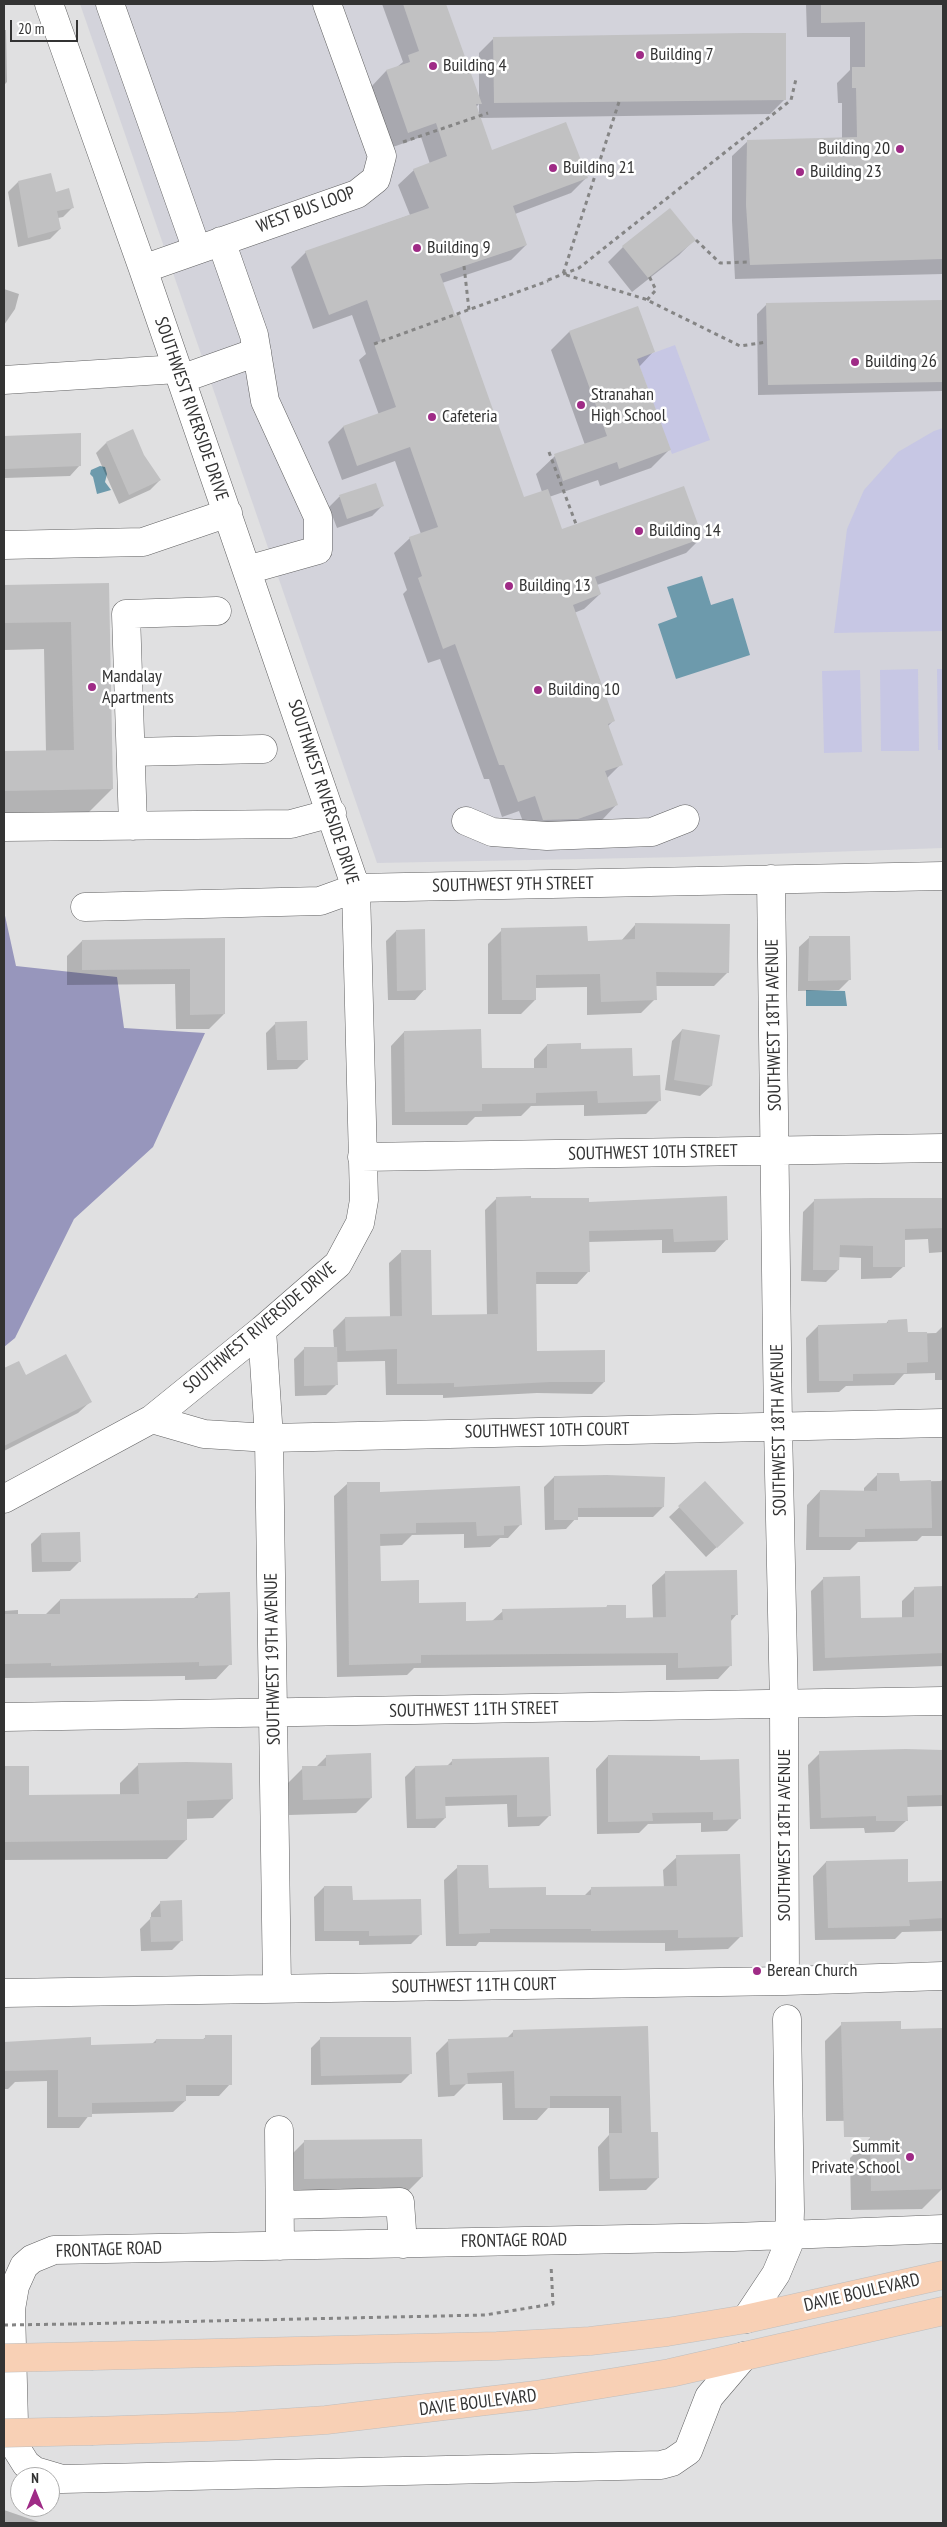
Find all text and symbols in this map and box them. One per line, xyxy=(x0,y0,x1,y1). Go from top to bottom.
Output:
scale bar xyxy=(12,10,80,42)
text: 20 m xyxy=(18,19,44,38)
place label: Building 7 xyxy=(650,44,714,66)
marker: Building 7 xyxy=(634,49,646,61)
place label: Building 4 xyxy=(443,55,507,77)
marker: Building 4 xyxy=(427,60,439,72)
place label: Building 20 xyxy=(818,138,890,160)
marker: Building 20 xyxy=(894,143,906,155)
place label: Building 21 xyxy=(563,157,635,179)
place label: Building 23 xyxy=(810,161,882,183)
marker: Building 21 xyxy=(547,162,559,174)
marker: Building 23 xyxy=(794,166,806,178)
street label: WEST BUS LOOP xyxy=(254,182,358,238)
place label: Building 9 xyxy=(427,237,491,259)
marker: Building 9 xyxy=(411,242,423,254)
street label: SOUTHWEST RIVERSIDE DRIVE xyxy=(149,314,233,504)
place label: Building 26 xyxy=(865,351,937,373)
marker: Building 26 xyxy=(849,356,861,368)
place label: Stranahan High School xyxy=(591,384,666,426)
marker: Stranahan High School xyxy=(575,399,587,411)
place label: Cafeteria xyxy=(442,406,497,428)
marker: Cafeteria xyxy=(426,411,438,423)
place label: Building 14 xyxy=(649,520,721,542)
marker: Building 14 xyxy=(633,525,645,537)
place label: Building 13 xyxy=(519,575,591,597)
marker: Building 13 xyxy=(503,580,515,592)
place label: Mandalay Apartments xyxy=(102,666,174,709)
place label: Building 10 xyxy=(548,679,620,701)
marker: Mandalay Apartments xyxy=(86,681,98,693)
marker: Building 10 xyxy=(532,684,544,696)
street label: SOUTHWEST RIVERSIDE DRIVE xyxy=(283,697,363,887)
street label: SOUTHWEST 9TH STREET xyxy=(432,873,594,897)
street label: SOUTHWEST 18TH AVENUE xyxy=(762,939,786,1111)
street label: SOUTHWEST 10TH STREET xyxy=(568,1141,738,1165)
street label: SOUTHWEST RIVERSIDE DRIVE xyxy=(179,1258,341,1398)
street label: SOUTHWEST 18TH AVENUE xyxy=(767,1344,791,1516)
street label: SOUTHWEST 10TH COURT xyxy=(464,1419,630,1443)
street label: SOUTHWEST 19TH AVENUE xyxy=(261,1573,285,1745)
street label: SOUTHWEST 11TH STREET xyxy=(389,1698,559,1722)
street label: SOUTHWEST 18TH AVENUE xyxy=(774,1749,796,1921)
place label: Berean Church xyxy=(767,1960,857,1982)
marker: Berean Church xyxy=(751,1965,763,1977)
street label: SOUTHWEST 11TH COURT xyxy=(391,1974,557,1998)
place label: Summit Private School xyxy=(812,2136,900,2178)
marker: Summit Private School xyxy=(904,2151,916,2163)
street label: FRONTAGE ROAD xyxy=(461,2229,567,2253)
street label: FRONTAGE ROAD xyxy=(55,2237,163,2263)
street label: DAVIE BOULEVARD xyxy=(802,2269,922,2317)
street label: DAVIE BOULEVARD xyxy=(418,2385,538,2421)
north arrow xyxy=(10,2467,60,2517)
text: N xyxy=(31,2469,39,2487)

